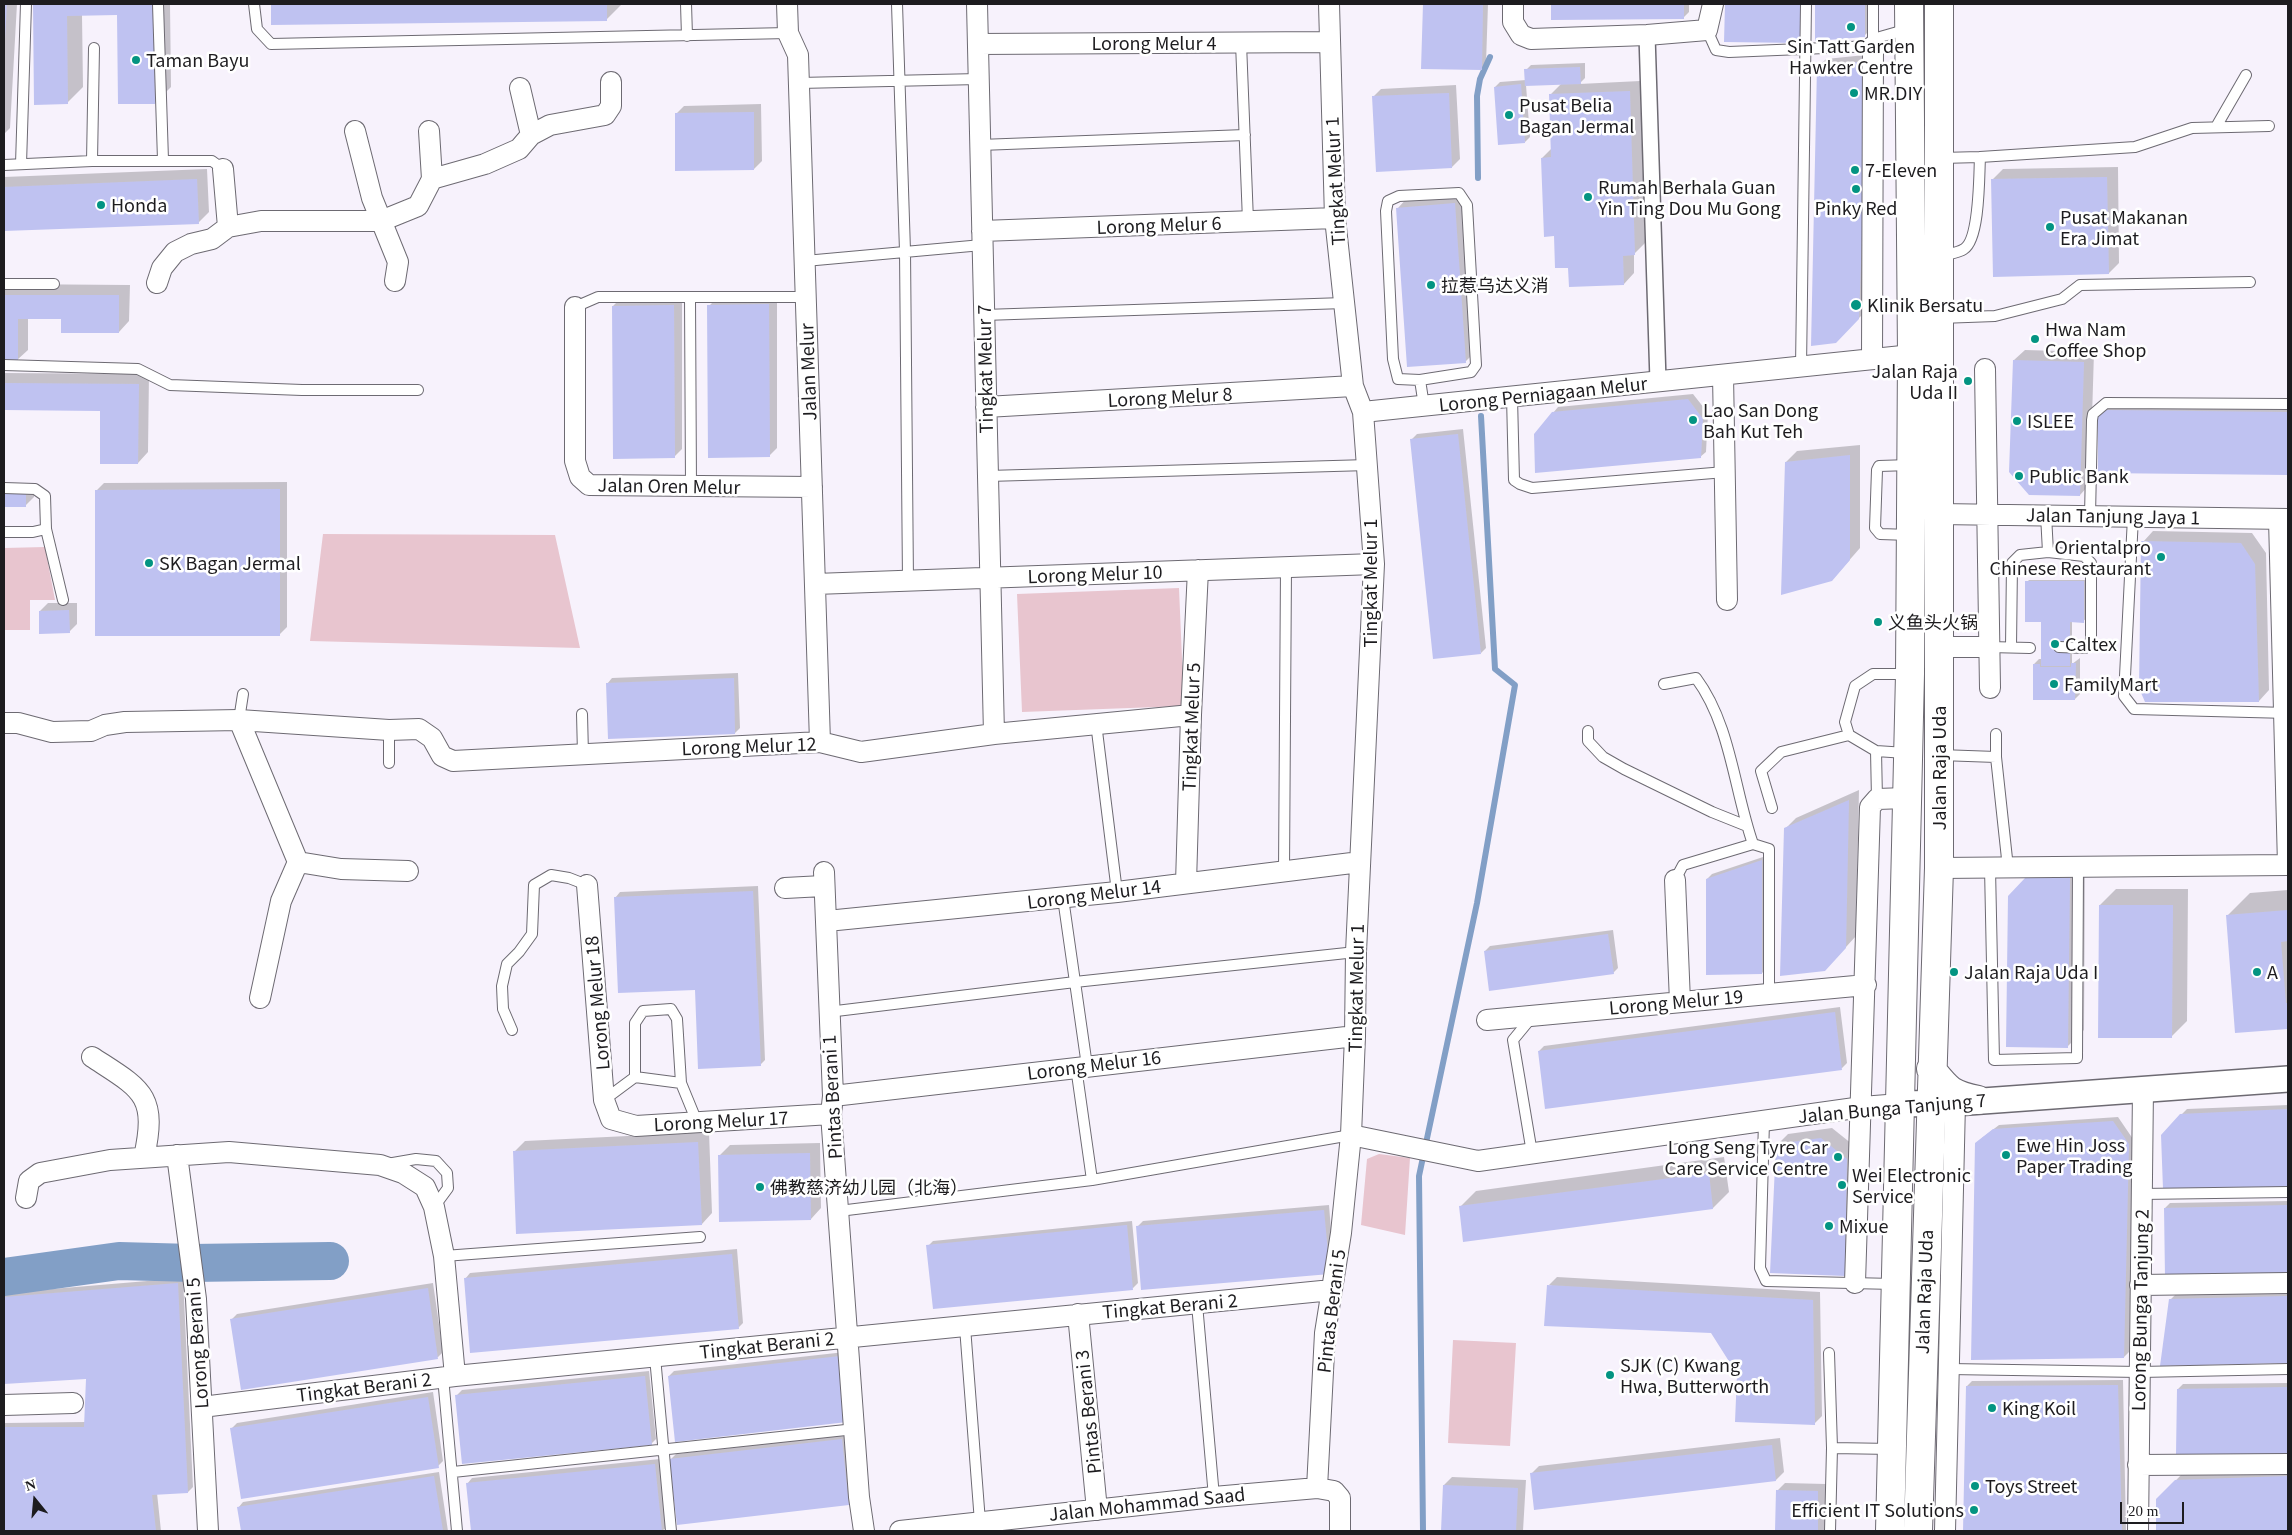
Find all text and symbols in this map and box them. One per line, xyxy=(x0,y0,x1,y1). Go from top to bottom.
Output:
marker: Sin Tatt Garden Hawker Centre xyxy=(1845,21,1857,33)
street label: Lorong Melur 4 xyxy=(1092,32,1216,54)
place label: Sin Tatt Garden Hawker Centre xyxy=(1787,35,1915,78)
place label: Taman Bayu xyxy=(146,49,249,71)
marker: Taman Bayu xyxy=(130,54,142,66)
place label: MR.DIY xyxy=(1864,82,1922,104)
marker: MR.DIY xyxy=(1848,87,1860,99)
place label: Pusat Belia Bagan Jermal xyxy=(1519,94,1634,136)
marker: Pusat Belia Bagan Jermal xyxy=(1503,109,1515,121)
street label: Tingkat Melur 1 xyxy=(1321,116,1349,246)
place label: 7-Eleven xyxy=(1865,159,1937,181)
marker: 7-Eleven xyxy=(1849,164,1861,176)
place label: Rumah Berhala Guan Yin Ting Dou Mu Gong xyxy=(1598,176,1781,218)
marker: Pinky Red xyxy=(1850,183,1862,195)
marker: Rumah Berhala Guan Yin Ting Dou Mu Gong xyxy=(1582,191,1594,203)
place label: Honda xyxy=(111,194,167,216)
place label: Pinky Red xyxy=(1815,197,1897,219)
marker: Honda xyxy=(95,199,107,211)
place label: Pusat Makanan Era Jimat xyxy=(2060,206,2188,248)
street label: Lorong Melur 6 xyxy=(1096,212,1222,238)
marker: Pusat Makanan Era Jimat xyxy=(2044,221,2056,233)
place label: 拉惹乌达义消 xyxy=(1441,274,1549,296)
marker: 拉惹乌达义消 xyxy=(1425,279,1437,291)
place label: Klinik Bersatu xyxy=(1867,294,1983,316)
marker: Klinik Bersatu xyxy=(1849,298,1863,312)
street label: Tingkat Melur 7 xyxy=(973,304,997,434)
place label: Hwa Nam Coffee Shop xyxy=(2045,318,2146,360)
street label: Jalan Melur xyxy=(796,323,820,421)
marker: Hwa Nam Coffee Shop xyxy=(2029,333,2041,345)
place label: Jalan Raja Uda II xyxy=(1871,360,1958,402)
street label: Lorong Perniagaan Melur xyxy=(1438,372,1648,416)
marker: Jalan Raja Uda II xyxy=(1962,375,1974,387)
street label: Lorong Melur 8 xyxy=(1107,383,1233,411)
place label: Lao San Dong Bah Kut Teh xyxy=(1703,399,1818,442)
place label: ISLEE xyxy=(2027,410,2074,432)
marker: Lao San Dong Bah Kut Teh xyxy=(1687,414,1699,426)
marker: ISLEE xyxy=(2011,415,2023,427)
place label: Public Bank xyxy=(2029,465,2129,487)
marker: Public Bank xyxy=(2013,470,2025,482)
street label: Jalan Oren Melur xyxy=(597,474,741,498)
street label: Jalan Tanjung Jaya 1 xyxy=(2026,504,2200,528)
street label: Tingkat Melur 1 xyxy=(1359,519,1381,647)
place label: Orientalpro Chinese Restaurant xyxy=(1989,536,2151,578)
marker: Orientalpro Chinese Restaurant xyxy=(2155,551,2167,563)
place label: SK Bagan Jermal xyxy=(159,552,301,574)
marker: SK Bagan Jermal xyxy=(143,557,155,569)
street label: Lorong Melur 10 xyxy=(1027,561,1163,587)
place label: 义鱼头火锅 xyxy=(1888,611,1978,633)
marker: 义鱼头火锅 xyxy=(1872,616,1884,628)
place label: Caltex xyxy=(2065,633,2117,655)
marker: Caltex xyxy=(2049,638,2061,650)
street label: Tingkat Melur 5 xyxy=(1178,662,1204,792)
place label: FamilyMart xyxy=(2064,673,2158,695)
marker: FamilyMart xyxy=(2048,678,2060,690)
street label: Jalan Raja Uda xyxy=(1928,706,1950,830)
street label: Lorong Melur 12 xyxy=(681,733,817,759)
street label: Lorong Melur 14 xyxy=(1026,875,1162,913)
street label: Tingkat Melur 1 xyxy=(1344,923,1368,1053)
street label: Lorong Melur 18 xyxy=(580,935,614,1071)
place label: Jalan Raja Uda I xyxy=(1964,961,2098,983)
place label: A xyxy=(2267,961,2278,983)
marker: Jalan Raja Uda I xyxy=(1948,966,1960,978)
marker: A xyxy=(2251,966,2263,978)
street label: Lorong Melur 19 xyxy=(1608,985,1744,1019)
street label: Pintas Berani 1 xyxy=(818,1034,846,1160)
street label: Lorong Melur 16 xyxy=(1026,1046,1162,1084)
street label: Jalan Bunga Tanjung 7 xyxy=(1797,1089,1987,1127)
street label: Lorong Melur 17 xyxy=(653,1107,789,1135)
place label: Ewe Hin Joss Paper Trading xyxy=(2016,1134,2132,1176)
place label: Long Seng Tyre Car Care Service Centre xyxy=(1665,1136,1828,1178)
marker: Ewe Hin Joss Paper Trading xyxy=(2000,1149,2012,1161)
marker: Long Seng Tyre Car Care Service Centre xyxy=(1832,1151,1844,1163)
place label: Wei Electronic Service xyxy=(1852,1164,1971,1206)
place label: 佛教慈济幼儿园（北海） xyxy=(770,1176,968,1198)
marker: Wei Electronic Service xyxy=(1836,1179,1848,1191)
marker: 佛教慈济幼儿园（北海） xyxy=(754,1181,766,1193)
street label: Lorong Bunga Tanjung 2 xyxy=(2127,1209,2153,1411)
place label: Mixue xyxy=(1839,1215,1888,1237)
marker: Mixue xyxy=(1823,1220,1835,1232)
street label: Jalan Raja Uda xyxy=(1911,1229,1937,1355)
street label: Pintas Berani 5 xyxy=(1313,1248,1349,1374)
street label: Lorong Berani 5 xyxy=(182,1277,212,1409)
street label: Tingkat Berani 2 xyxy=(1102,1289,1238,1323)
street label: Tingkat Berani 2 xyxy=(698,1327,836,1363)
street label: Pintas Berani 3 xyxy=(1071,1349,1105,1475)
place label: SJK (C) Kwang Hwa, Butterworth xyxy=(1620,1354,1769,1396)
street label: Tingkat Berani 2 xyxy=(295,1368,433,1406)
marker: SJK (C) Kwang Hwa, Butterworth xyxy=(1604,1369,1616,1381)
place label: King Koil xyxy=(2002,1397,2076,1419)
marker: King Koil xyxy=(1986,1402,1998,1414)
north arrow xyxy=(10,1475,60,1525)
place label: Toys Street xyxy=(1985,1475,2077,1497)
text: N xyxy=(23,1477,38,1494)
marker: Toys Street xyxy=(1969,1480,1981,1492)
street label: Jalan Mohammad Saad xyxy=(1048,1483,1246,1525)
scale bar xyxy=(2122,1492,2186,1524)
place label: Efficient IT Solutions xyxy=(1791,1499,1964,1521)
text: 20 m xyxy=(2128,1503,2158,1519)
marker: Efficient IT Solutions xyxy=(1968,1504,1980,1516)

